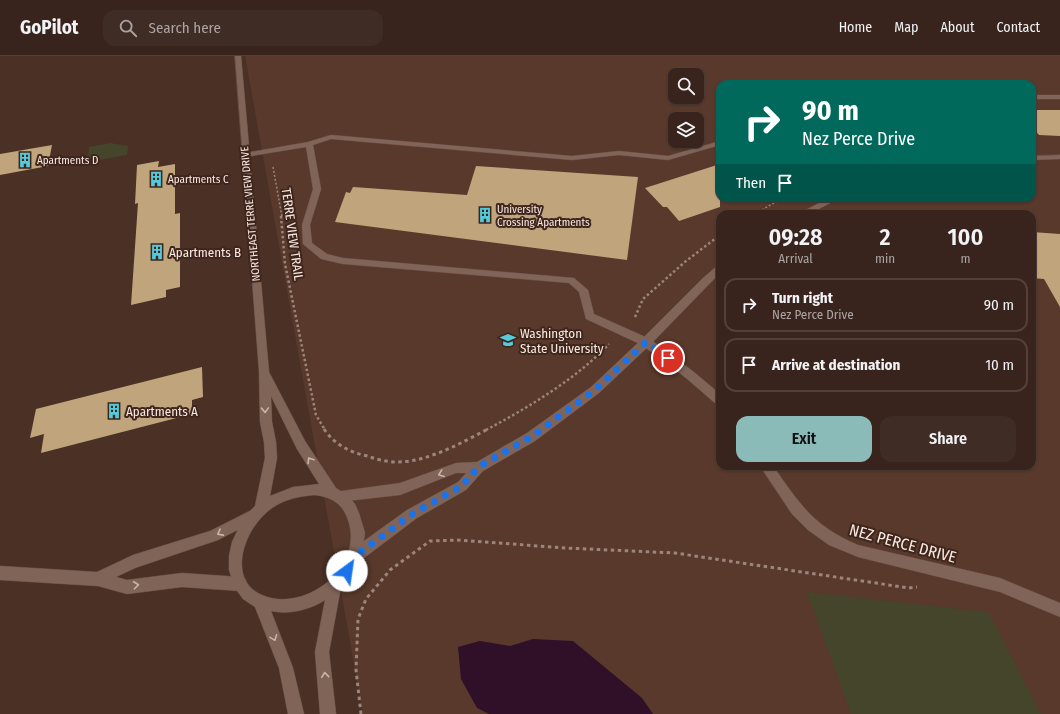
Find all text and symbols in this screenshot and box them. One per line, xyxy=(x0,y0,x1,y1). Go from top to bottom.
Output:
search box xyxy=(103,10,383,46)
text: GoPilot xyxy=(20,16,79,39)
icon: search xyxy=(117,17,139,39)
text: Search here xyxy=(149,19,221,37)
text: Home xyxy=(839,19,872,36)
text: Map xyxy=(894,19,918,36)
text: About xyxy=(940,19,975,36)
text: Contact xyxy=(997,19,1040,36)
map controls xyxy=(668,68,704,148)
button: search xyxy=(668,68,704,104)
text: 90 m xyxy=(802,94,859,127)
icon: right xyxy=(736,96,788,148)
button: layers xyxy=(668,112,704,148)
text: Nez Perce Drive xyxy=(802,128,915,150)
street label: NORTHEAST TERRE VIEW DRIVE xyxy=(238,146,263,282)
building icon: Apartments D xyxy=(16,151,34,169)
place label: Apartments D xyxy=(37,154,98,167)
building icon: Apartments C xyxy=(147,170,165,188)
icon: arrive xyxy=(774,172,796,194)
place label: Apartments C xyxy=(168,173,229,186)
text: Then xyxy=(736,174,766,192)
street label: TERRE VIEW TRAIL xyxy=(279,187,306,282)
place label: University Crossing Apartments xyxy=(497,203,590,229)
building icon: University Crossing Apartments xyxy=(476,206,494,224)
text: 09:28 xyxy=(769,223,822,251)
text: 2 xyxy=(880,223,891,251)
text: 100 xyxy=(948,223,983,251)
building icon: Apartments B xyxy=(148,243,166,261)
place label: Apartments B xyxy=(169,245,241,260)
text: Arrival xyxy=(778,251,813,266)
text: min xyxy=(875,251,895,266)
text: m xyxy=(961,251,971,266)
text: Turn right xyxy=(772,289,833,307)
icon: right xyxy=(738,294,760,316)
text: 90 m xyxy=(984,296,1014,314)
text: Nez Perce Drive xyxy=(772,307,854,322)
place label: Washington State University xyxy=(520,326,604,356)
school or university icon: Washington State University xyxy=(499,331,517,349)
pin xyxy=(651,341,685,375)
icon: arrive xyxy=(657,347,679,369)
icon: arrive xyxy=(738,354,760,376)
text: Arrive at destination xyxy=(772,356,900,374)
text: 10 m xyxy=(985,356,1014,374)
building icon: Apartments A xyxy=(105,402,123,420)
place label: Apartments A xyxy=(126,404,198,419)
one-way arrow xyxy=(261,407,269,413)
button: Exit xyxy=(736,416,872,462)
button: Share xyxy=(880,416,1016,462)
one-way arrow xyxy=(307,457,314,464)
one-way arrow xyxy=(437,470,444,478)
street label: NEZ PERCE DRIVE xyxy=(847,520,959,567)
one-way arrow xyxy=(217,528,224,535)
position arrow xyxy=(326,550,368,592)
one-way arrow xyxy=(133,581,139,590)
one-way arrow xyxy=(269,634,277,642)
one-way arrow xyxy=(320,672,329,678)

